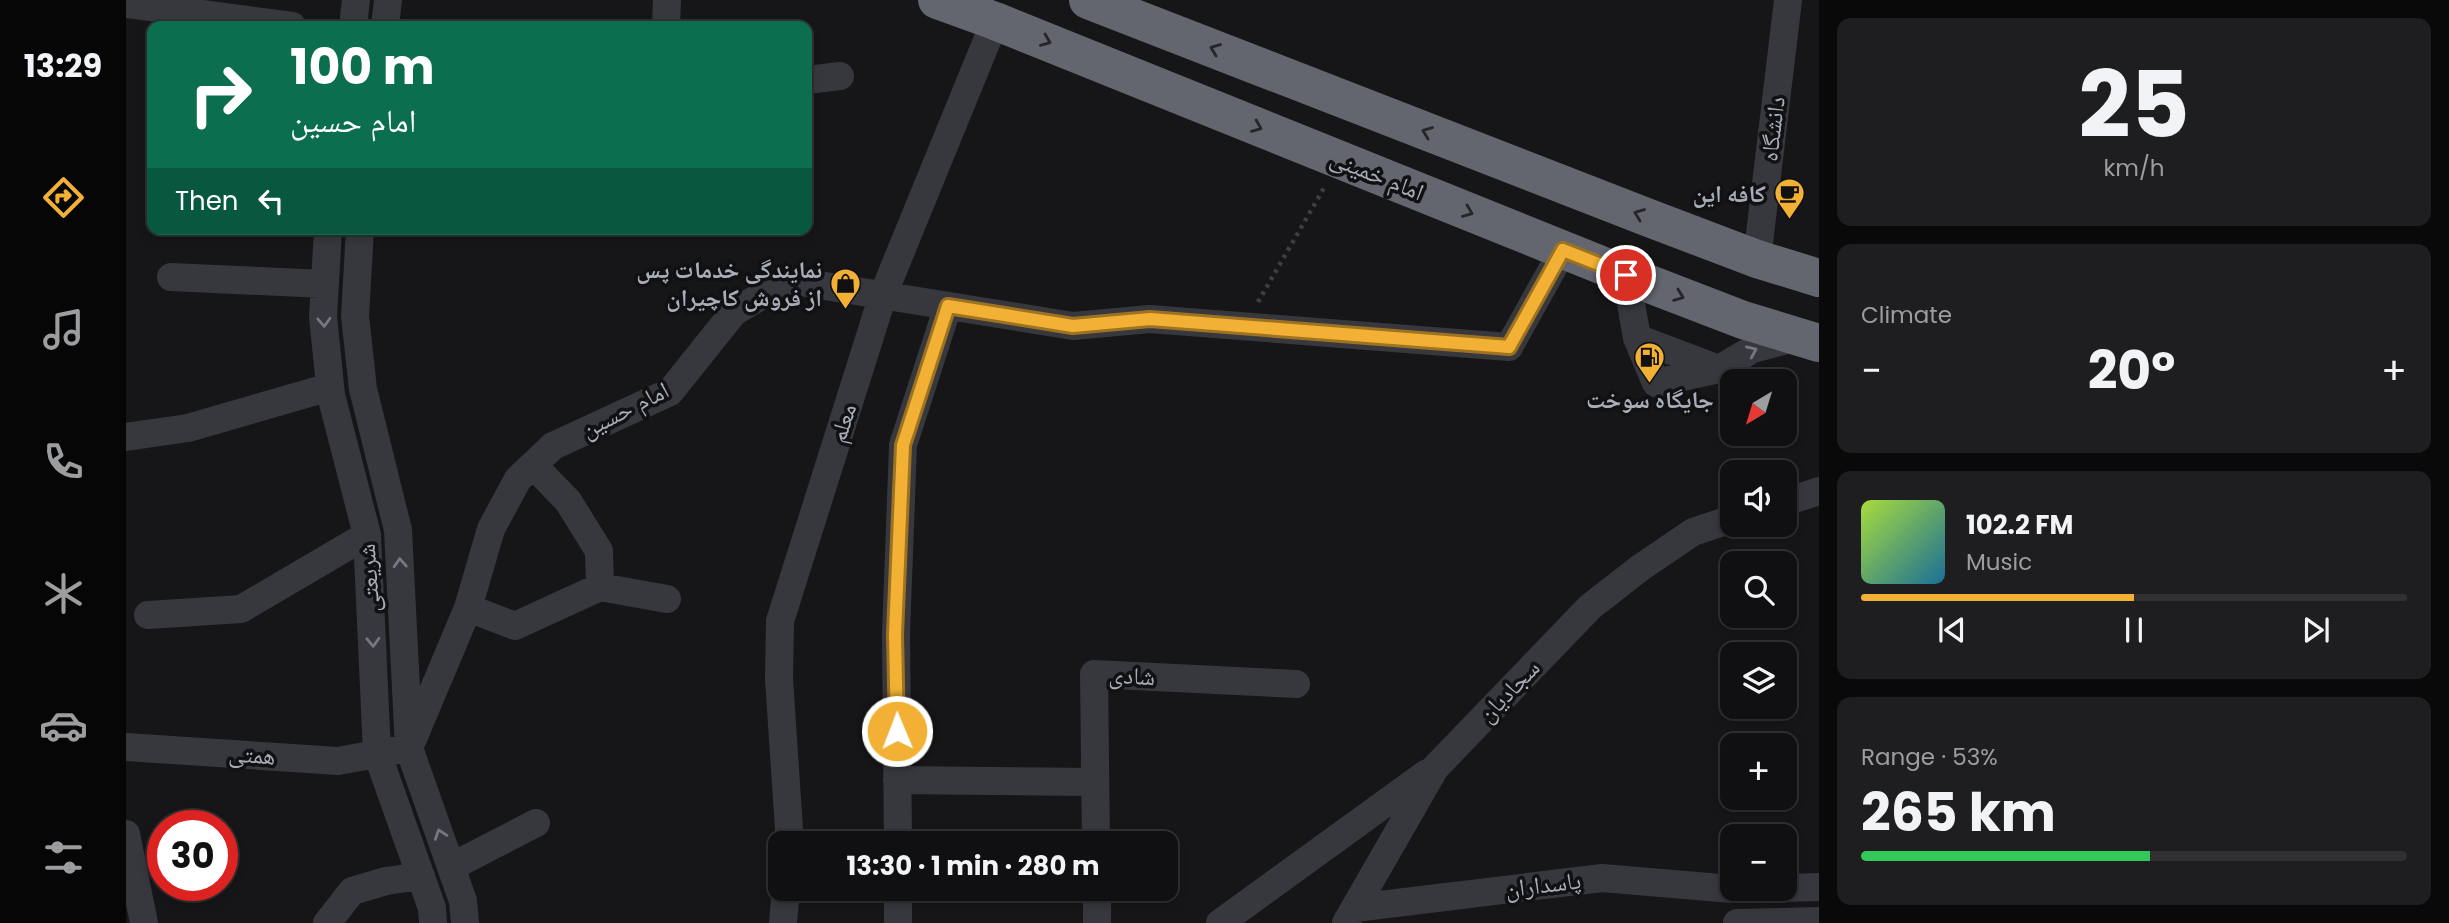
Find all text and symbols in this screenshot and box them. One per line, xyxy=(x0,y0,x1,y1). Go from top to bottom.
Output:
text: 100 m xyxy=(290,33,435,101)
one-way arrow xyxy=(1040,33,1052,47)
text: 25 xyxy=(2078,41,2190,169)
text: 13:29 xyxy=(24,43,102,88)
one-way arrow xyxy=(1210,44,1222,58)
icon: right xyxy=(175,49,266,140)
street label: دانشگاه xyxy=(1752,95,1793,163)
text: امام حسین xyxy=(290,98,416,143)
one-way arrow xyxy=(1250,118,1262,132)
one-way arrow xyxy=(1422,126,1434,140)
street label: امام خمینی xyxy=(1325,141,1429,208)
text: km/h xyxy=(2103,152,2165,184)
icon: directions xyxy=(39,173,88,222)
place label: کافه این xyxy=(1693,177,1766,210)
cafe icon: کافه این xyxy=(1772,177,1806,221)
icon: left xyxy=(252,182,290,220)
text: Then xyxy=(175,183,238,219)
one-way arrow xyxy=(1461,203,1473,217)
one-way arrow xyxy=(1634,209,1646,223)
pin xyxy=(1596,245,1656,305)
place label: نمایندگی خدمات پس از فروش کاچیران xyxy=(636,253,822,314)
icon: arrive xyxy=(1607,256,1645,294)
shop icon: نمایندگی خدمات پس از فروش کاچیران xyxy=(828,267,862,311)
one-way arrow xyxy=(1673,287,1685,301)
text: Climate xyxy=(1861,299,1952,331)
icon: music xyxy=(39,305,88,354)
one-way arrow xyxy=(316,317,331,328)
text: 20° xyxy=(2088,334,2175,407)
fuel station icon: جایگاه سوخت xyxy=(1633,341,1667,385)
text: − xyxy=(1861,344,1882,397)
text: + xyxy=(2381,344,2407,397)
one-way arrow xyxy=(1745,345,1757,359)
north arrow xyxy=(1720,369,1797,446)
map controls xyxy=(1720,369,1797,901)
street label: امام حسین xyxy=(575,373,674,446)
place label: جایگاه سوخت xyxy=(1586,383,1714,416)
street label: معلم xyxy=(821,399,864,447)
icon: phone xyxy=(39,437,88,486)
button: sound xyxy=(1720,460,1797,537)
text: 102.2 FM xyxy=(1966,507,2073,543)
street label: شریعتی xyxy=(350,543,387,614)
text: Music xyxy=(1966,546,2032,578)
button: search xyxy=(1720,551,1797,628)
one-way arrow xyxy=(393,558,408,569)
icon: climate xyxy=(39,569,88,618)
icon: previous xyxy=(1933,611,1971,649)
icon: pause xyxy=(2115,611,2153,649)
icon: next xyxy=(2297,611,2335,649)
one-way arrow xyxy=(365,637,380,648)
button: layers xyxy=(1720,642,1797,719)
street label: سجادیان xyxy=(1470,652,1547,730)
street label: شادی xyxy=(1108,658,1156,693)
position arrow xyxy=(860,694,934,768)
icon: car xyxy=(39,701,88,750)
button: + xyxy=(1720,733,1797,810)
street label: همتی xyxy=(227,736,277,773)
text: Range · 53% xyxy=(1861,741,1998,773)
text: 265 km xyxy=(1861,776,2056,849)
speed limit sign: 30 xyxy=(147,810,238,901)
button: − xyxy=(1720,824,1797,901)
one-way arrow xyxy=(434,829,448,841)
icon: filters xyxy=(39,833,88,882)
text: 13:30 · 1 min · 280 m xyxy=(847,848,1099,884)
street label: پاسداران xyxy=(1503,863,1583,906)

